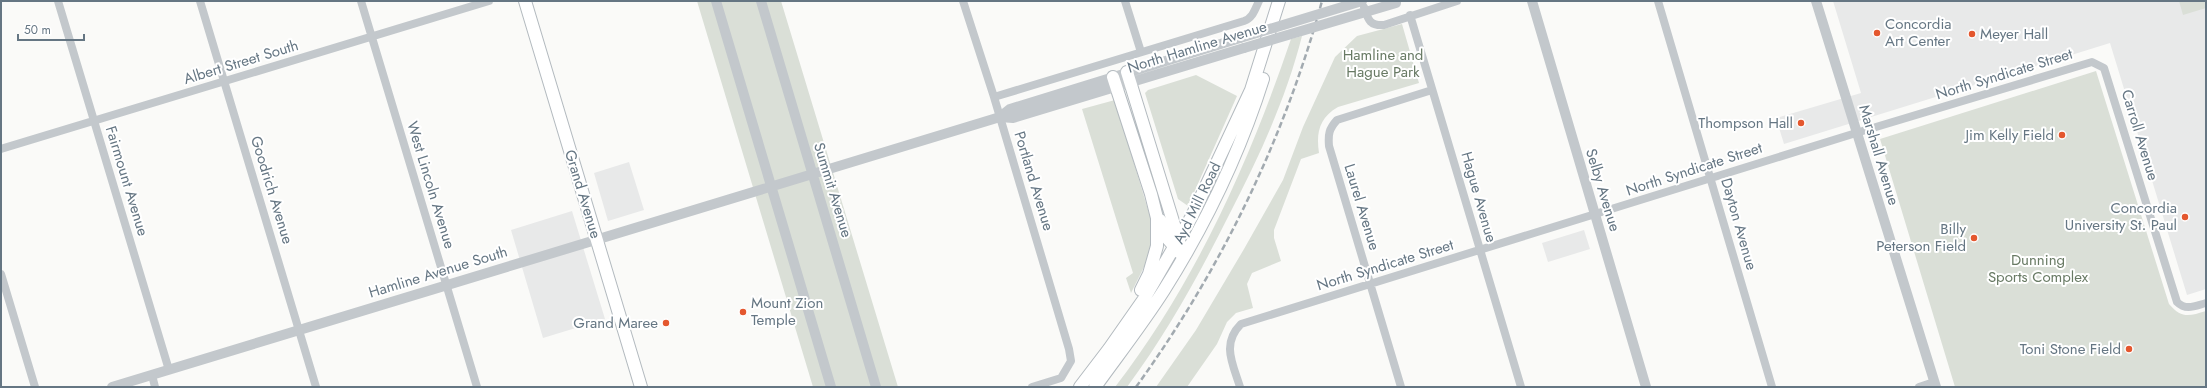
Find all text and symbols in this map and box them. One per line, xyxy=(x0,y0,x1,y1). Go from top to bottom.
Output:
place label: Concordia Art Center xyxy=(1885,13,1952,52)
street label: North Hamline Avenue xyxy=(1125,15,1270,79)
scale bar xyxy=(18,16,84,42)
text: 50 m xyxy=(24,21,51,39)
place label: Meyer Hall xyxy=(1980,23,2048,45)
marker: Concordia Art Center xyxy=(1872,28,1882,38)
marker: Meyer Hall xyxy=(1967,29,1977,39)
street label: Albert Street South xyxy=(181,34,301,90)
street label: North Syndicate Street xyxy=(1933,43,2076,105)
park label: Hamline and Hague Park xyxy=(1343,44,1423,83)
street label: Carroll Avenue xyxy=(2116,87,2164,183)
street label: Marshall Avenue xyxy=(1853,102,1905,208)
place label: Thompson Hall xyxy=(1698,112,1793,134)
marker: Thompson Hall xyxy=(1796,118,1806,128)
street label: West Lincoln Avenue xyxy=(401,119,461,252)
street label: Fairmount Avenue xyxy=(100,123,154,239)
place label: Jim Kelly Field xyxy=(1963,124,2054,146)
street label: Portland Avenue xyxy=(1008,129,1060,234)
marker: Jim Kelly Field xyxy=(2057,130,2067,140)
street label: Goodrich Avenue xyxy=(245,133,299,247)
street label: North Syndicate Street xyxy=(1623,136,1765,201)
street label: Summit Avenue xyxy=(808,140,858,240)
street label: Selby Avenue xyxy=(1580,146,1626,234)
street label: Grand Avenue xyxy=(559,147,607,241)
street label: Hague Avenue xyxy=(1456,149,1503,245)
street label: Ayd Mill Road xyxy=(1168,158,1226,248)
street label: Laurel Avenue xyxy=(1338,161,1386,253)
street label: Dayton Avenue xyxy=(1715,175,1763,273)
place label: Concordia University St. Paul xyxy=(2065,197,2177,236)
marker: Concordia University St. Paul xyxy=(2180,212,2190,222)
place label: Billy Peterson Field xyxy=(1876,218,1966,257)
marker: Billy Peterson Field xyxy=(1969,233,1979,243)
street label: North Syndicate Street xyxy=(1314,234,1457,296)
street label: Hamline Avenue South xyxy=(366,240,510,304)
park label: Dunning Sports Complex xyxy=(1988,249,2089,288)
place label: Mount Zion Temple xyxy=(751,292,823,331)
marker: Mount Zion Temple xyxy=(738,307,748,317)
place label: Grand Maree xyxy=(573,312,658,334)
marker: Grand Maree xyxy=(661,318,671,328)
place label: Toni Stone Field xyxy=(2020,338,2121,360)
marker: Toni Stone Field xyxy=(2124,344,2134,354)

